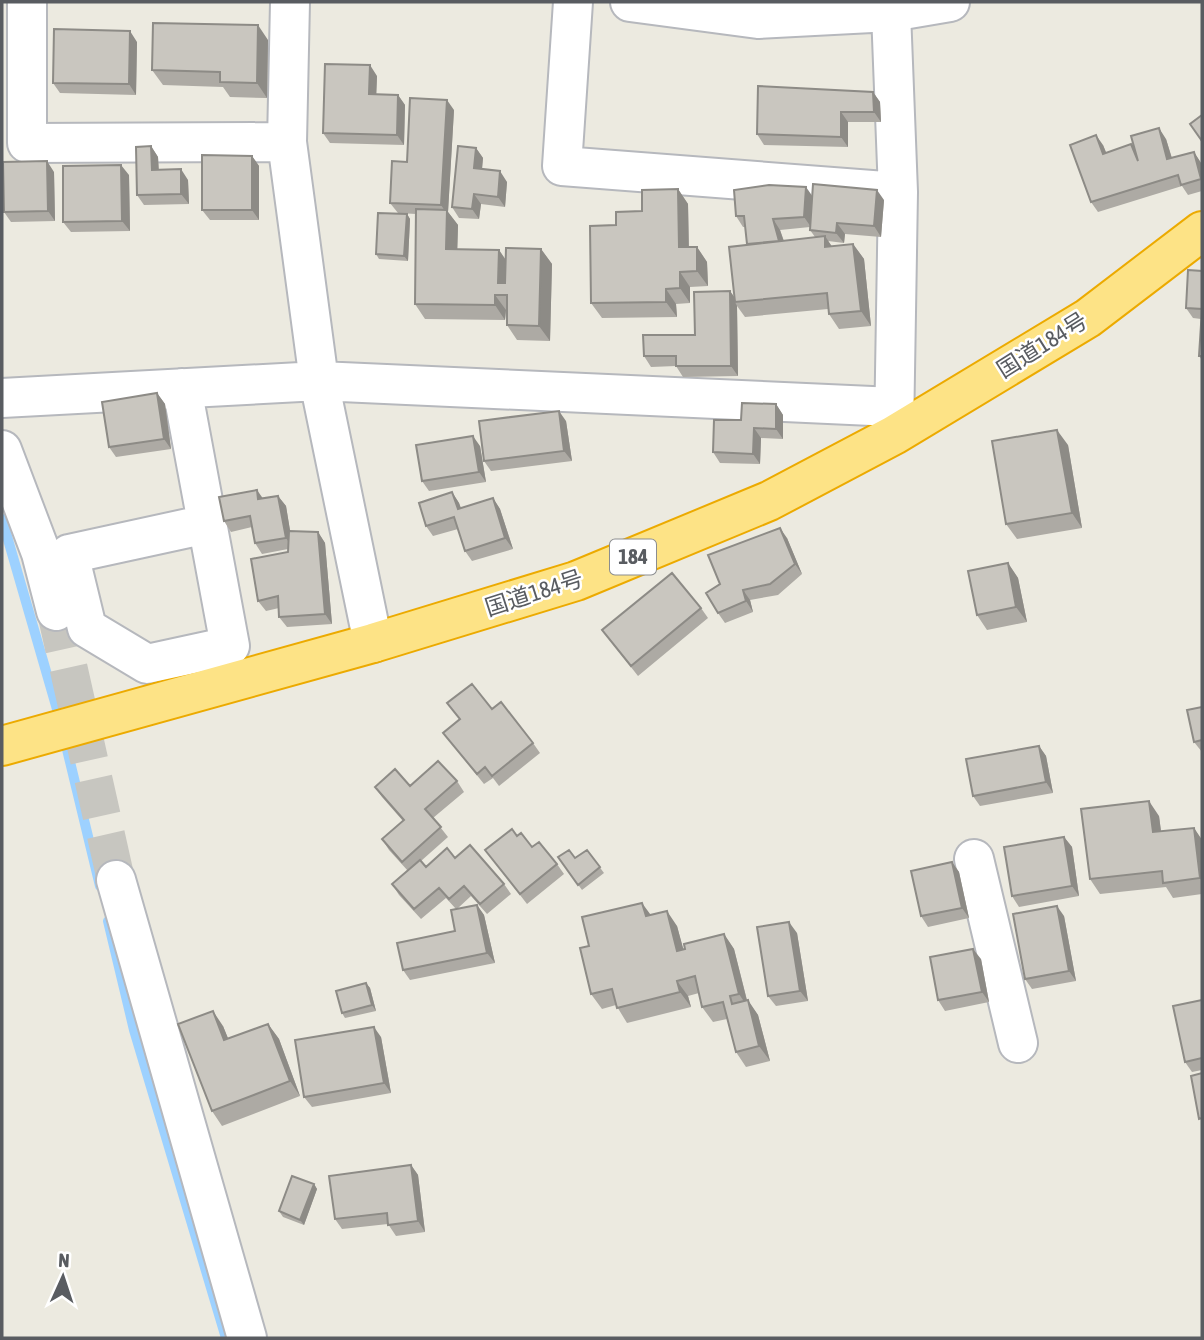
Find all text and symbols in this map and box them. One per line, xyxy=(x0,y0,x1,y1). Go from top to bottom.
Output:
street label: 国道184号 xyxy=(992,307,1092,383)
road number: 184 xyxy=(610,540,656,574)
street label: 国道184号 xyxy=(482,565,586,621)
north arrow xyxy=(28,1242,98,1312)
text: N xyxy=(58,1249,70,1271)

